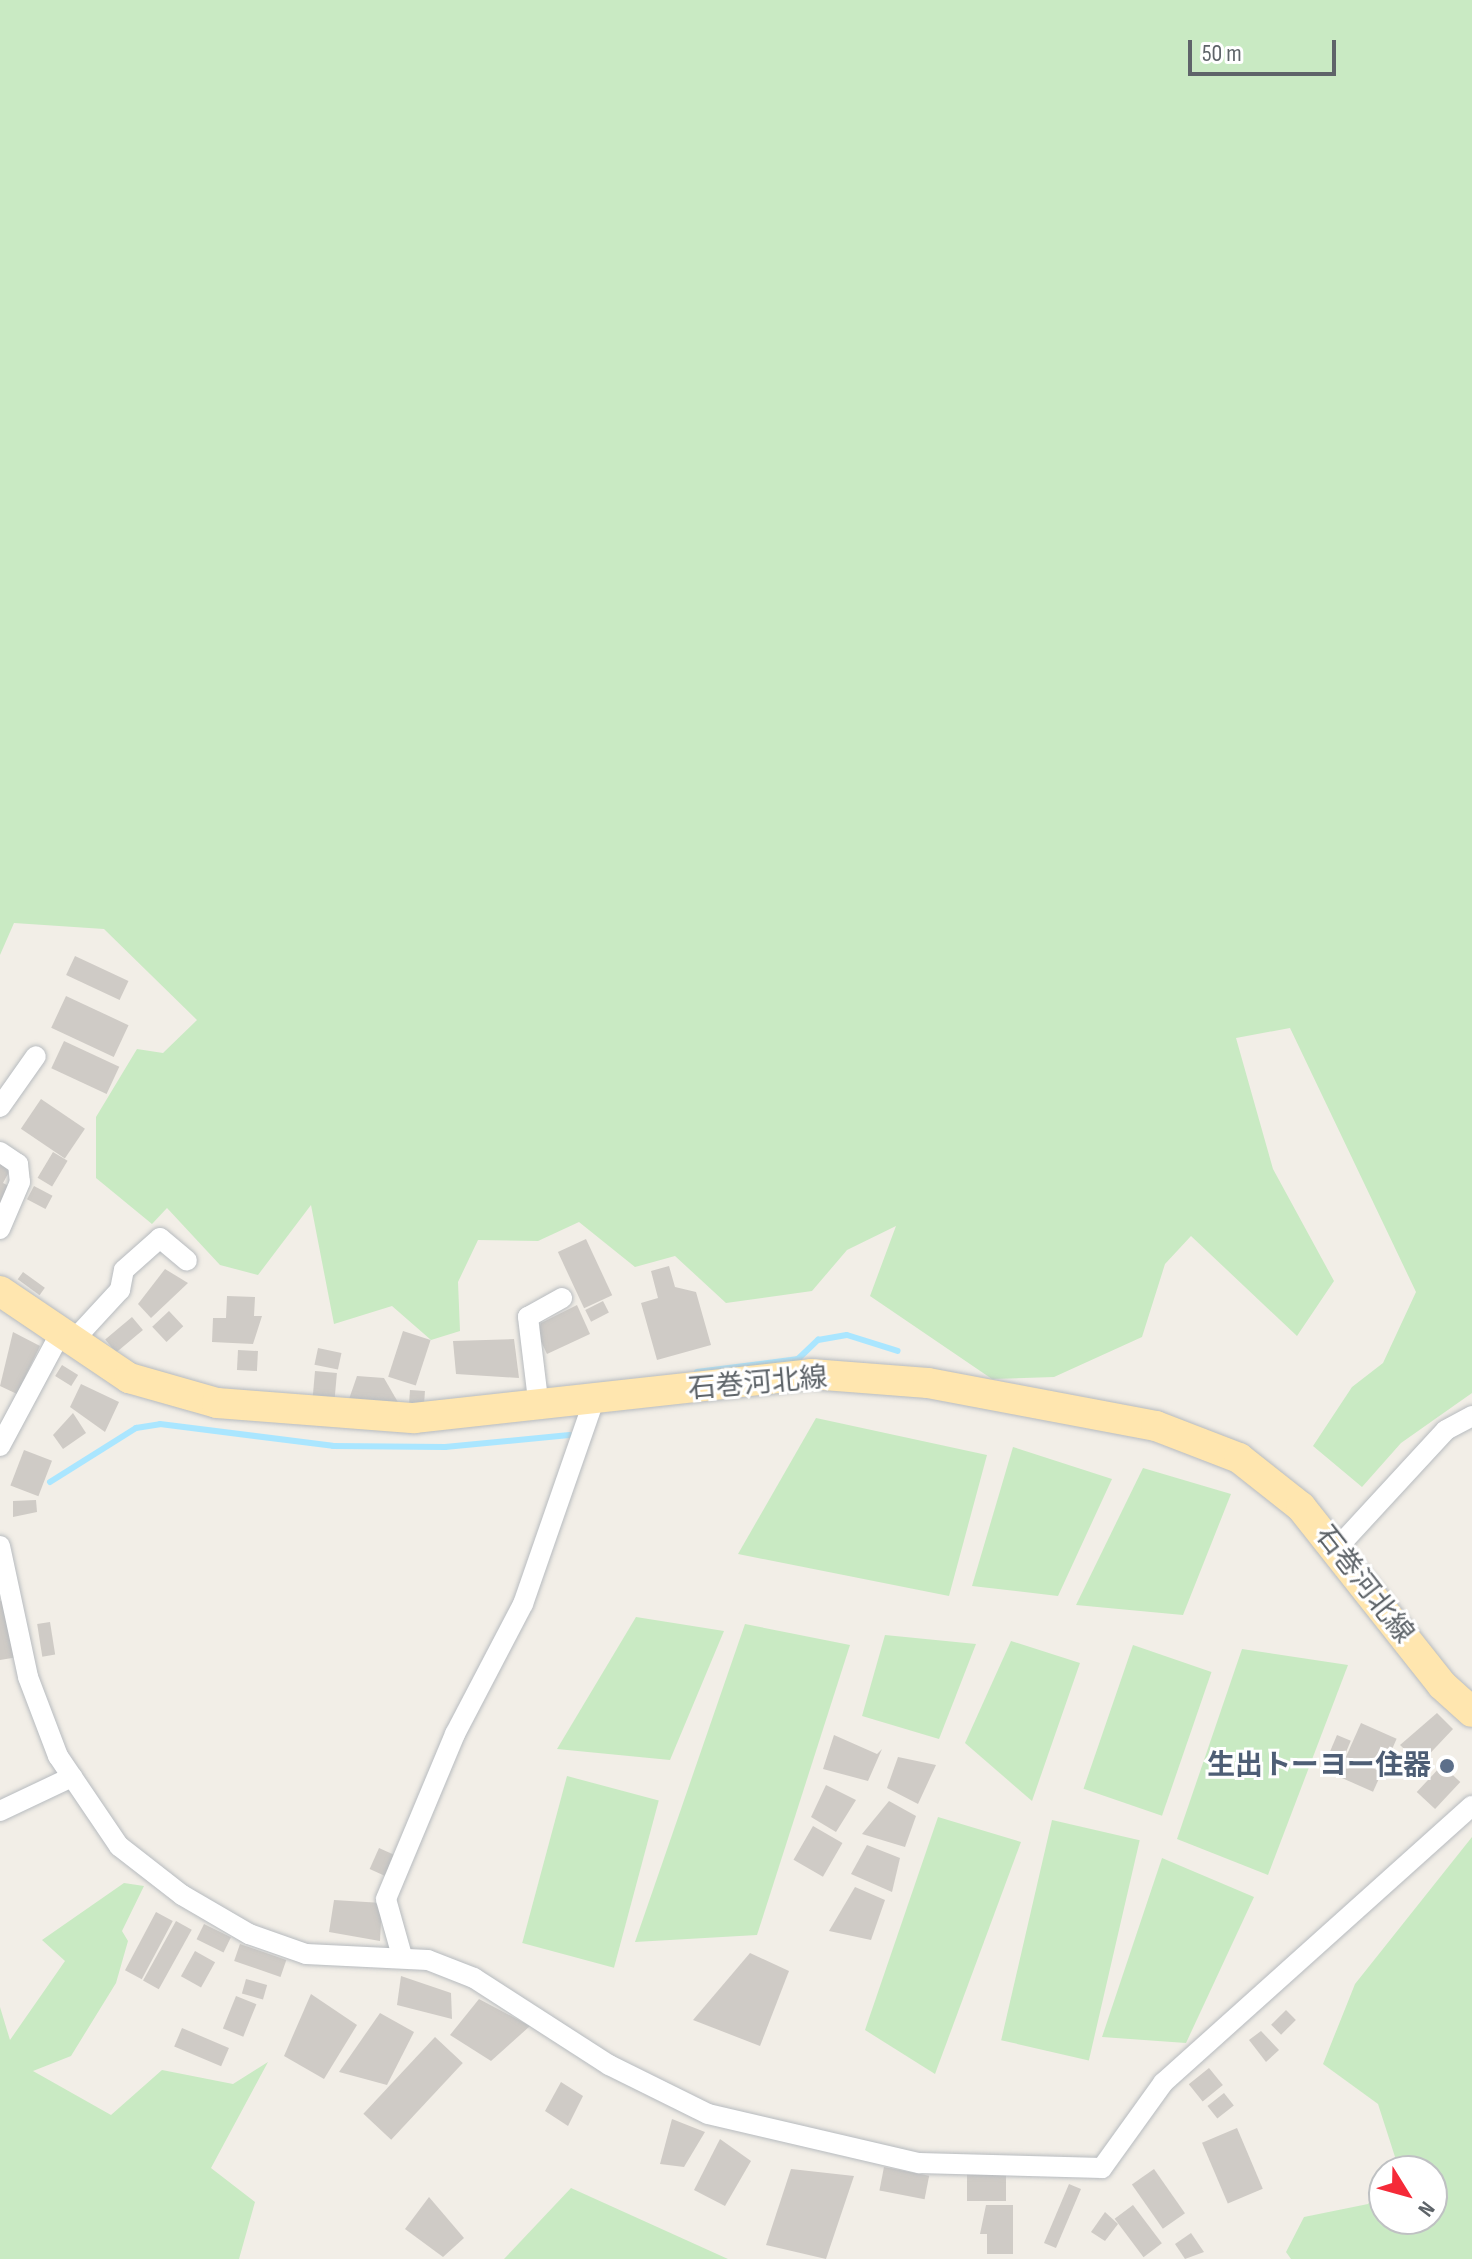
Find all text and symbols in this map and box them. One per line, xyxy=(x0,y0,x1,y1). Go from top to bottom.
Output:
scale bar xyxy=(1192,24,1340,74)
text: 50 m xyxy=(1202,39,1242,68)
street label: 石巻河北線 xyxy=(687,1361,829,1407)
street label: 石巻河北線 xyxy=(1308,1519,1420,1651)
place label: 生出トーヨー住器 xyxy=(1207,1749,1431,1783)
marker: 生出トーヨー住器 xyxy=(1438,1757,1456,1775)
north arrow xyxy=(1368,2155,1448,2235)
text: N xyxy=(1412,2196,1440,2221)

